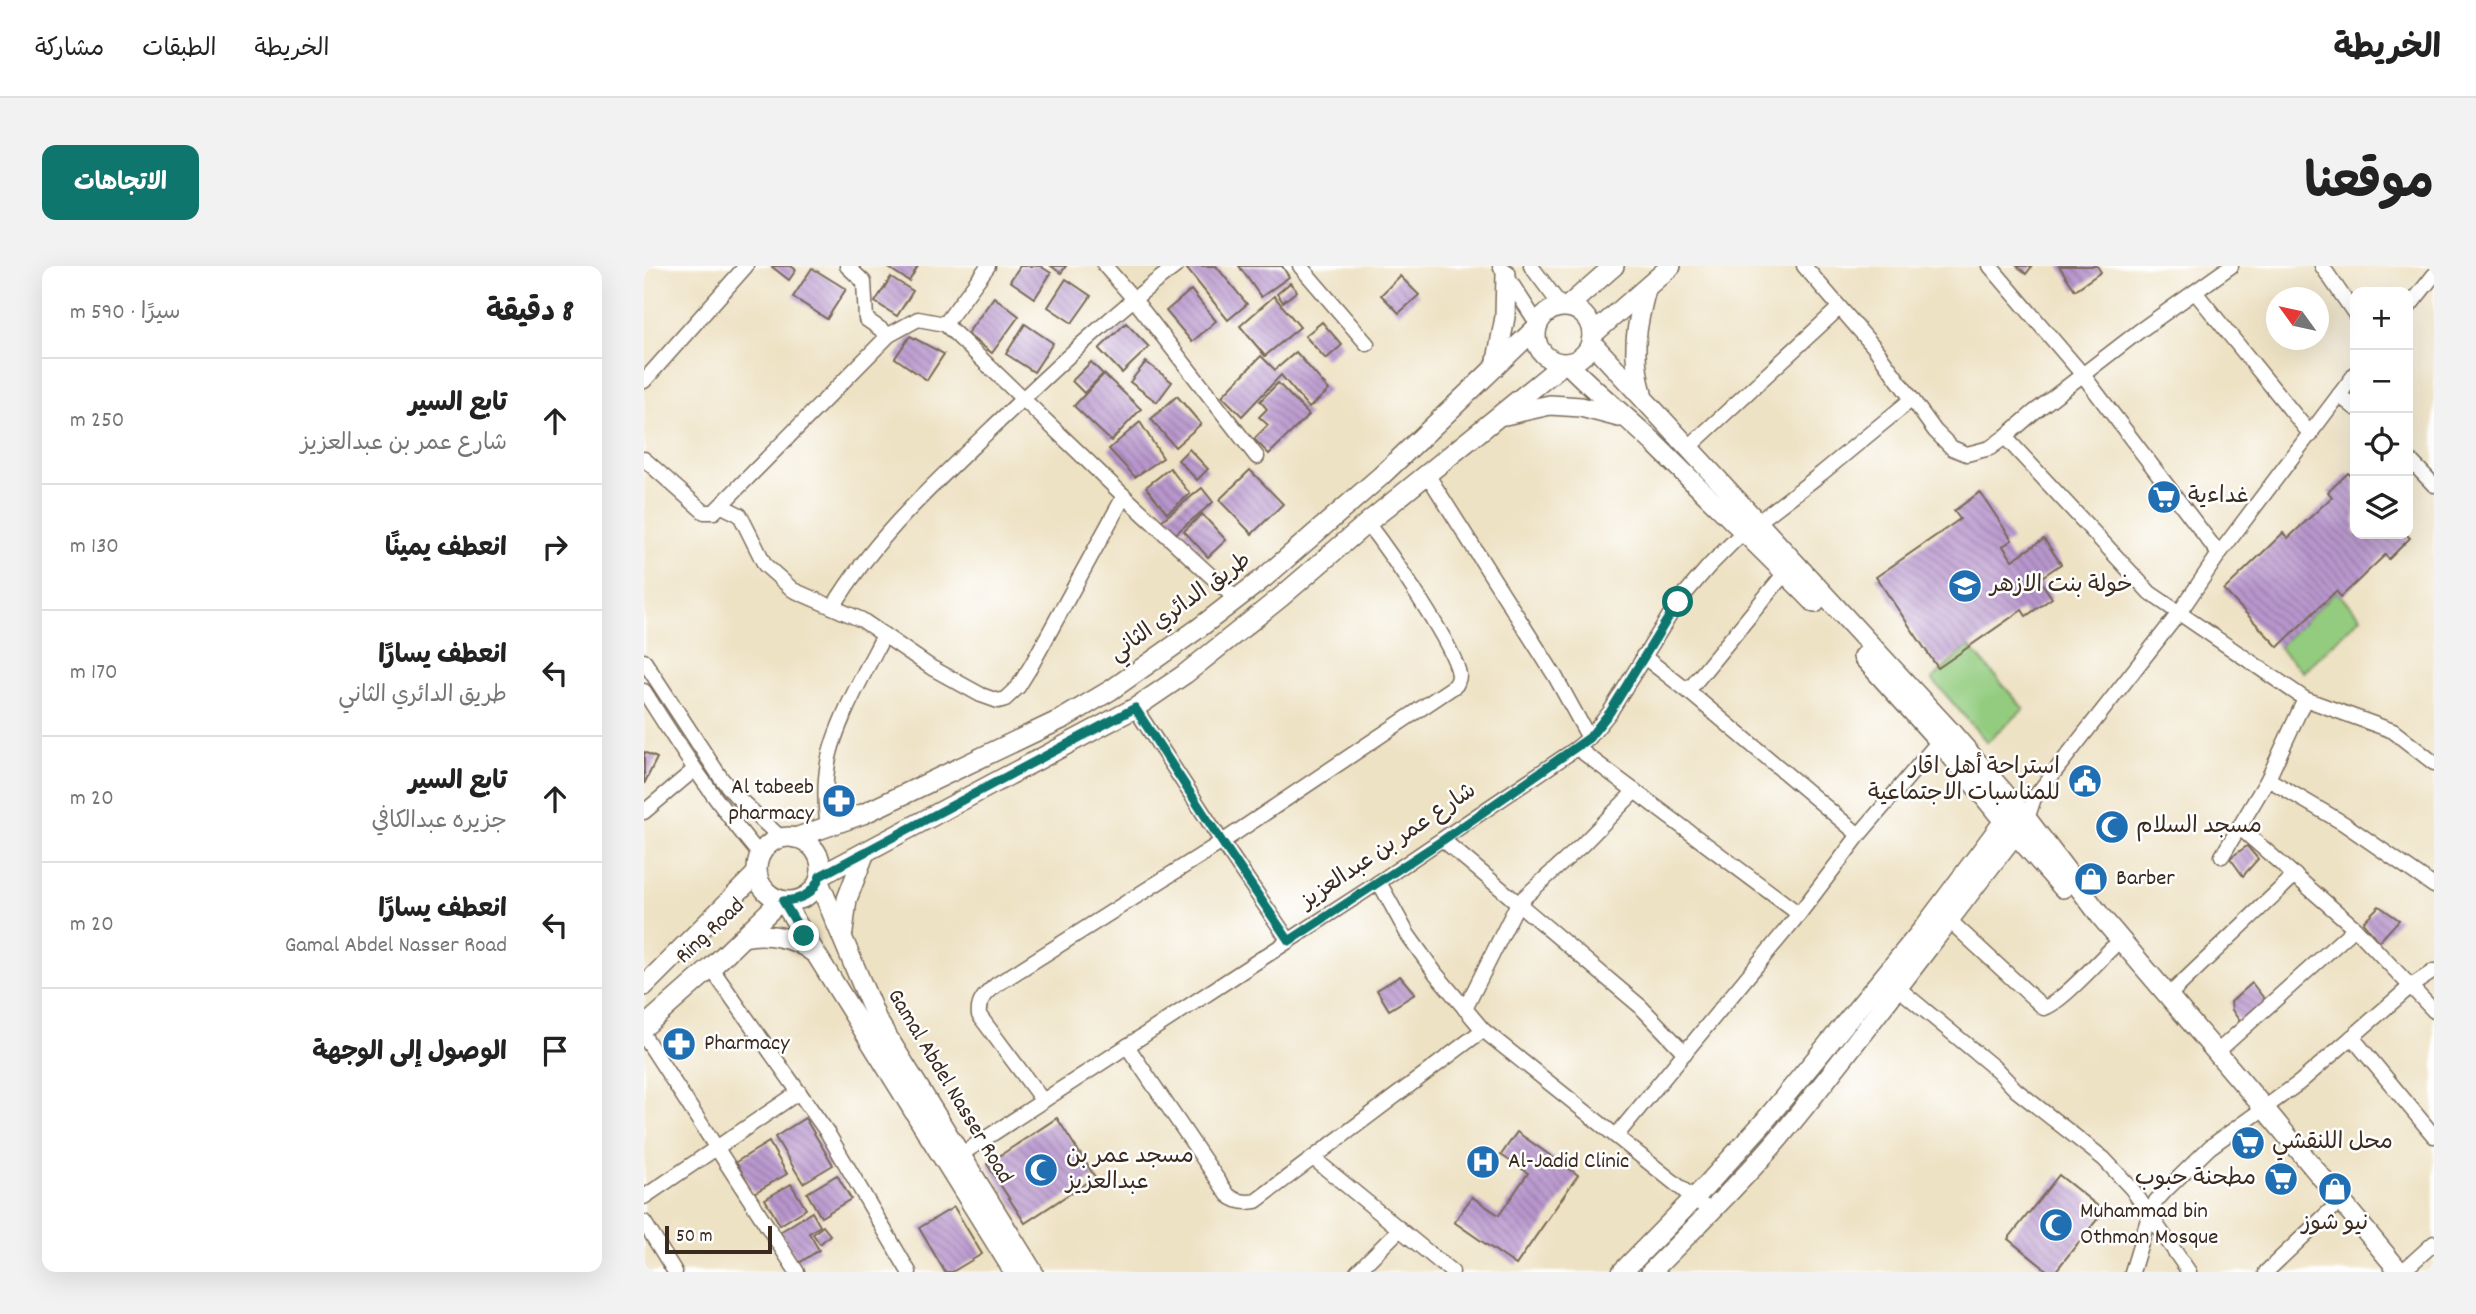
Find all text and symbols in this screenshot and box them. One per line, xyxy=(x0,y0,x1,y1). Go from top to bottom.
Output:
text: الخريطة xyxy=(2334,27,2441,74)
text: مشاركة xyxy=(35,33,104,67)
text: الطبقات xyxy=(142,33,217,67)
text: الخريطة xyxy=(255,33,329,67)
button: الاتجاهات xyxy=(42,145,199,220)
text: موقعنا xyxy=(2304,151,2434,221)
north arrow xyxy=(2266,287,2329,350)
map controls xyxy=(2350,287,2413,539)
button: + xyxy=(2350,287,2413,350)
text: 8 دقيقة xyxy=(486,293,574,336)
text: سيرًا · 590 m xyxy=(70,297,181,330)
button: − xyxy=(2350,350,2413,413)
text: تابع السير xyxy=(408,386,507,423)
icon: ahead xyxy=(536,402,574,440)
text: 250 m xyxy=(70,405,124,438)
button: locate xyxy=(2350,413,2413,476)
text: شارع عمر بن عبدالعزيز xyxy=(301,428,507,461)
button: layers xyxy=(2350,476,2413,539)
supermarket icon: غداءية xyxy=(2145,478,2183,516)
place label: غداءية xyxy=(2188,481,2249,514)
icon: right xyxy=(536,528,574,566)
text: 130 m xyxy=(70,531,119,564)
text: انعطف يمينًا xyxy=(385,531,507,568)
street label: طريق الدائري الثاني xyxy=(1103,545,1260,672)
school or university icon: خولة بنت الازهر xyxy=(1946,567,1984,605)
place label: خولة بنت الازهر xyxy=(1988,570,2133,603)
route start xyxy=(1662,586,1693,617)
text: انعطف يسارًا xyxy=(378,638,507,675)
icon: left xyxy=(536,654,574,692)
text: 170 m xyxy=(70,657,117,690)
text: طريق الدائري الثاني xyxy=(338,680,507,713)
place label: استراحة أهل اقار للمناسبات الاجتماعية xyxy=(1868,751,2060,811)
public building icon: استراحة أهل اقار للمناسبات الاجتماعية xyxy=(2066,762,2104,800)
text: تابع السير xyxy=(408,764,507,801)
place label: Al tabeeb pharmacy xyxy=(728,772,815,831)
street label: شارع عمر بن عبدالعزيز xyxy=(1293,776,1484,920)
icon: ahead xyxy=(536,780,574,818)
pharmacy icon: Al tabeeb pharmacy xyxy=(820,782,858,820)
text: 20 m xyxy=(70,783,114,816)
text: جزيره عبدالكافي xyxy=(371,806,507,839)
mosque icon: مسجد السلام xyxy=(2093,808,2131,846)
place label: مسجد السلام xyxy=(2136,811,2262,844)
shop icon: Barber xyxy=(2072,860,2110,898)
place label: Barber xyxy=(2116,863,2175,896)
street label: Ring Road xyxy=(669,891,753,973)
text: انعطف يسارًا xyxy=(378,892,507,929)
icon: left xyxy=(536,906,574,944)
text: 20 m xyxy=(70,909,114,942)
route end xyxy=(788,920,819,951)
text: Gamal Abdel Nasser Road xyxy=(285,930,507,963)
street label: Gamal Abdel Nasser Road xyxy=(878,983,1020,1191)
pharmacy icon: Pharmacy xyxy=(660,1025,698,1063)
place label: Pharmacy xyxy=(704,1028,790,1061)
icon: arrive xyxy=(536,1032,574,1070)
text: الوصول إلى الوجهة xyxy=(312,1035,507,1072)
supermarket icon: محل اللنقشي xyxy=(2229,1124,2267,1162)
place label: محل اللنقشي xyxy=(2272,1127,2393,1161)
place label: مسجد عمر بن عبدالعزيز xyxy=(1064,1141,1194,1200)
hospital icon: Al-Jadid Clinic xyxy=(1464,1143,1502,1181)
place label: Al-Jadid Clinic xyxy=(1508,1146,1629,1179)
mosque icon: مسجد عمر بن عبدالعزيز xyxy=(1022,1151,1060,1189)
supermarket icon: مطحنة حبوب xyxy=(2262,1160,2300,1198)
place label: مطحنة حبوب xyxy=(2135,1163,2256,1196)
shop icon: نيو شوز xyxy=(2316,1170,2354,1208)
place label: Muhammad bin Othman Mosque xyxy=(2080,1196,2218,1255)
mosque icon: Muhammad bin Othman Mosque xyxy=(2037,1206,2075,1244)
place label: نيو شوز xyxy=(2300,1208,2368,1241)
scale bar xyxy=(665,1223,772,1255)
text: 50 m xyxy=(676,1224,713,1251)

